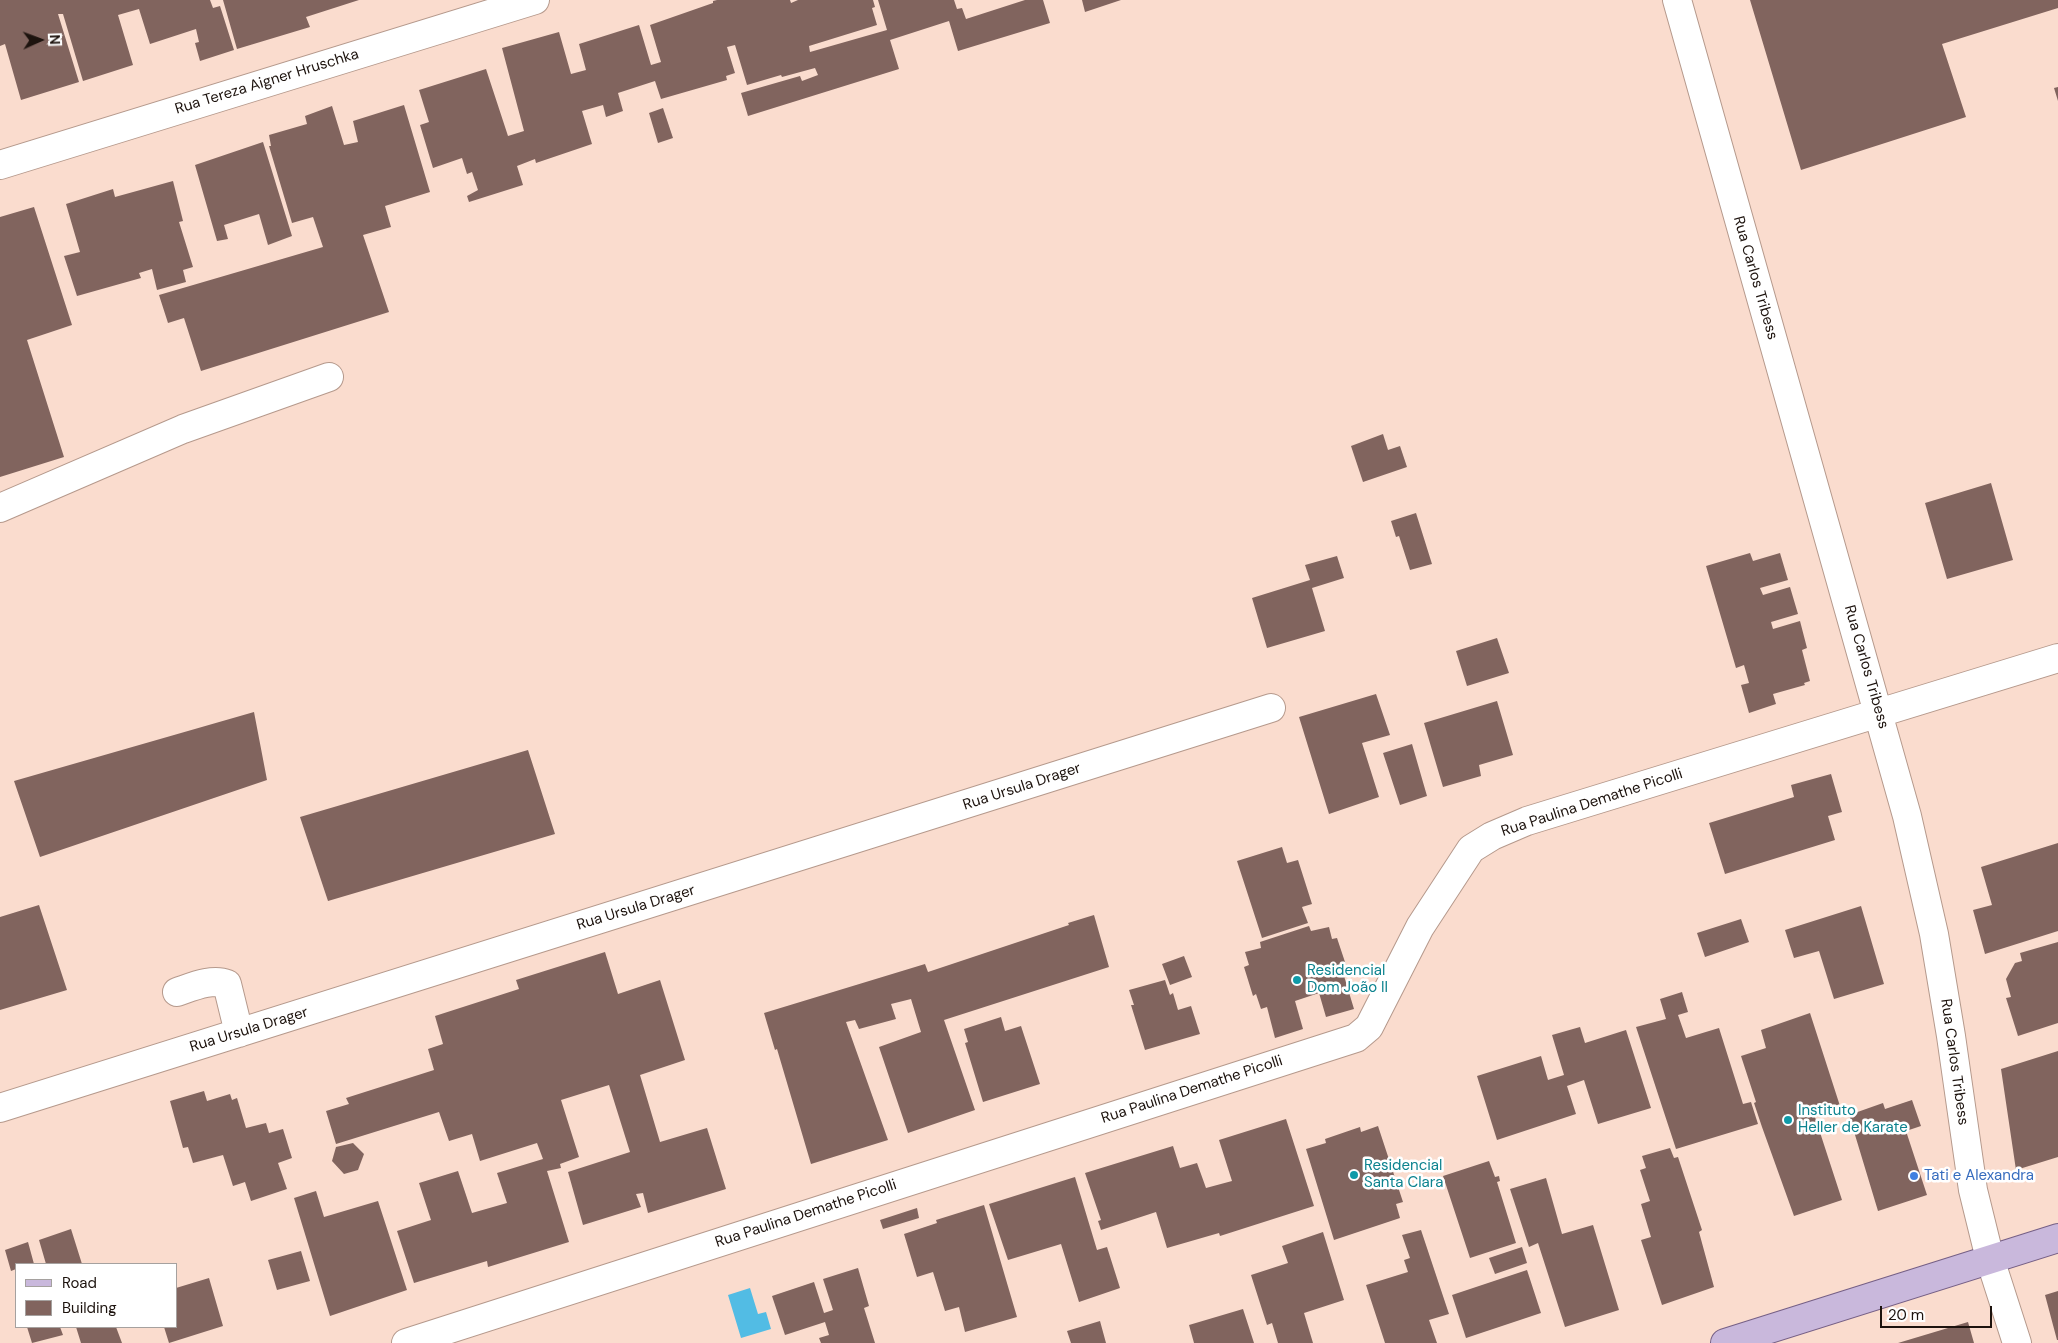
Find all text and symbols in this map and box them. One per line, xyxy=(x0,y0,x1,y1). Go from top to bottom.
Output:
north arrow xyxy=(15,15,65,65)
text: N xyxy=(46,34,64,45)
street label: Rua Tereza Aigner Hruschka xyxy=(173,45,361,119)
street label: Rua Carlos Tribess xyxy=(1729,214,1781,342)
street label: Rua Carlos Tribess xyxy=(1840,603,1892,731)
street label: Rua Ursula Drager xyxy=(961,759,1083,815)
street label: Rua Paulina Demathe Picolli xyxy=(1499,765,1685,841)
street label: Rua Ursula Drager xyxy=(575,881,697,935)
place label: Residencial Dom João II xyxy=(1307,962,1388,997)
marker: Residencial Dom João II xyxy=(1291,974,1303,986)
street label: Rua Carlos Tribess xyxy=(1936,998,1972,1126)
street label: Rua Ursula Drager xyxy=(188,1003,310,1057)
street label: Rua Paulina Demathe Picolli xyxy=(1099,1052,1285,1128)
place label: Instituto Heller de Karate xyxy=(1798,1102,1908,1137)
marker: Instituto Heller de Karate xyxy=(1782,1114,1794,1126)
place label: Residencial Santa Clara xyxy=(1364,1157,1443,1192)
place label: Tati e Alexandra xyxy=(1924,1167,2034,1185)
marker: Residencial Santa Clara xyxy=(1348,1169,1360,1181)
marker: Tati e Alexandra xyxy=(1908,1170,1920,1182)
street label: Rua Paulina Demathe Picolli xyxy=(713,1176,899,1252)
legend xyxy=(15,1263,178,1328)
text: Road xyxy=(62,1273,97,1293)
scale bar xyxy=(1883,1296,1996,1328)
text: Building xyxy=(62,1298,117,1318)
text: 20 m xyxy=(1888,1305,1924,1325)

